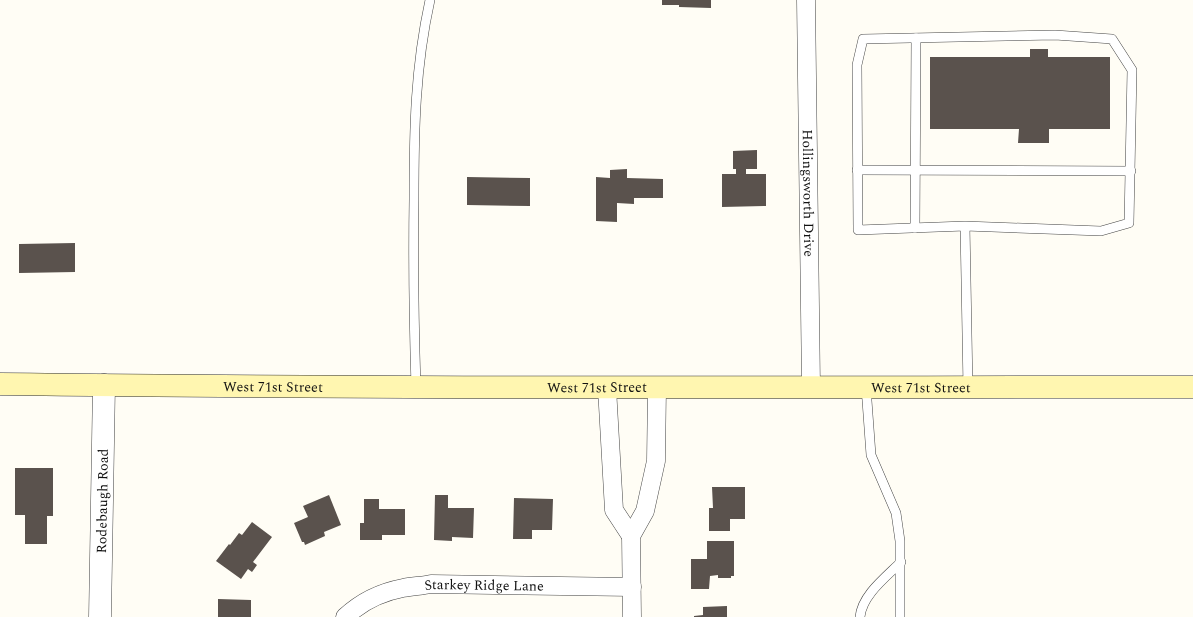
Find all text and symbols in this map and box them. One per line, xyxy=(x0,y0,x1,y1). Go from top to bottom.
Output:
street label: Hollingsworth Drive xyxy=(797,129,819,257)
street label: West 71st Street xyxy=(223,376,323,398)
street label: West 71st Street xyxy=(547,377,647,398)
street label: West 71st Street xyxy=(871,377,971,398)
street label: Rodebaugh Road xyxy=(91,448,114,554)
street label: Starkey Ridge Lane xyxy=(423,574,544,597)

